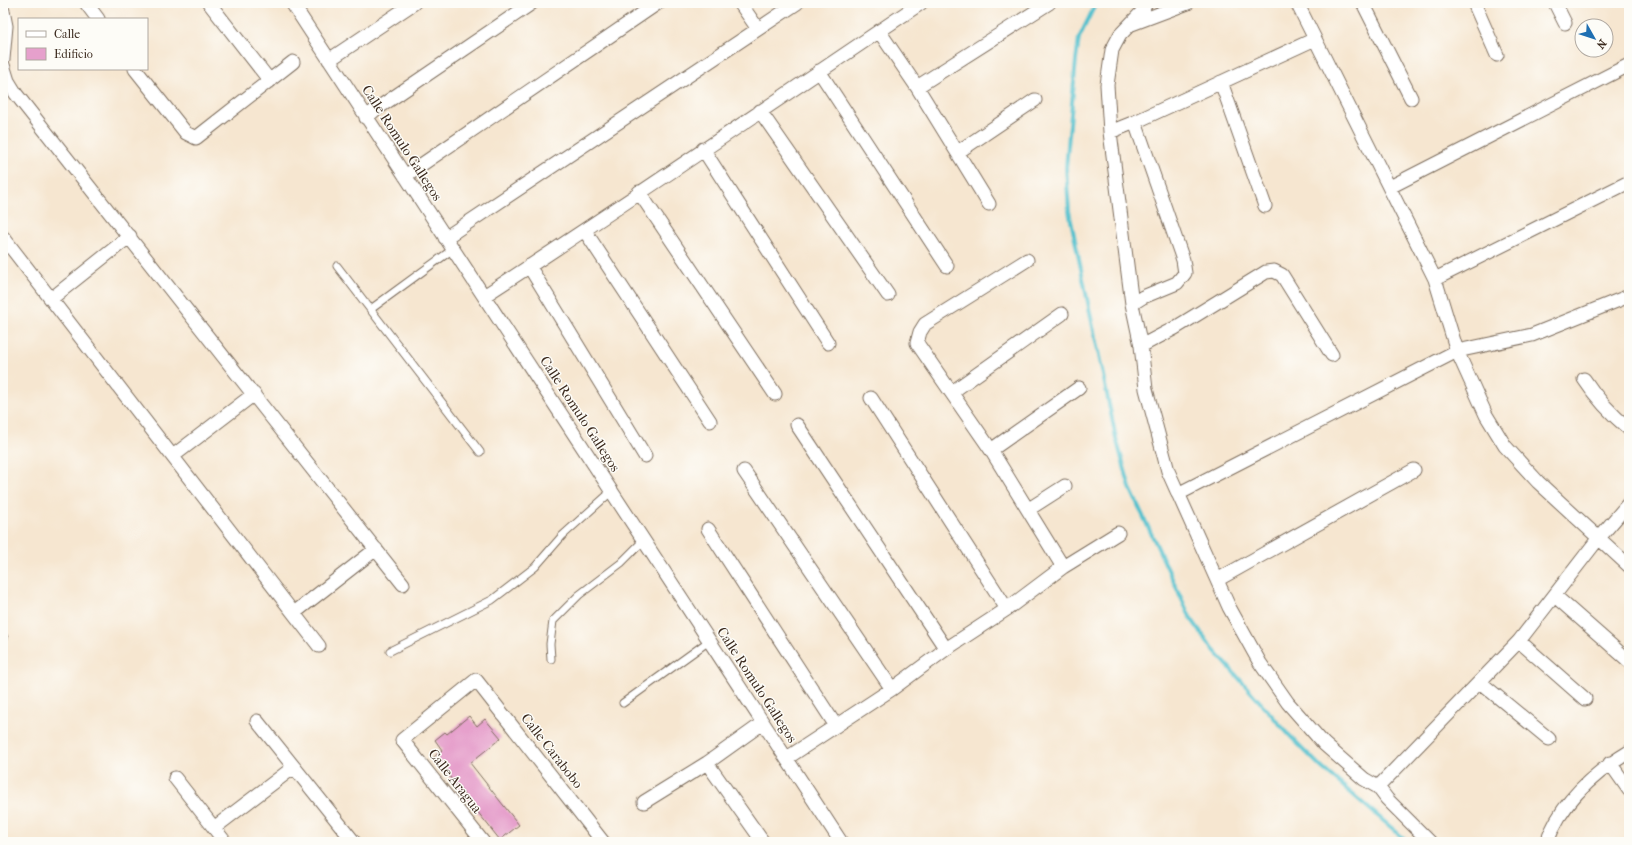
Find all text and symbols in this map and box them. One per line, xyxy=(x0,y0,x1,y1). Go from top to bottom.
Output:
legend xyxy=(18,18,148,70)
north arrow xyxy=(1574,18,1614,58)
text: Calle xyxy=(54,27,80,41)
text: N xyxy=(1593,37,1609,52)
text: Edificio xyxy=(54,47,93,61)
street label: Calle Romulo Gallegos xyxy=(358,82,446,204)
street label: Calle Romulo Gallegos xyxy=(536,353,624,475)
street label: Calle Romulo Gallegos xyxy=(713,624,801,746)
street label: Calle Carabobo xyxy=(517,710,587,792)
street label: Calle Aragua xyxy=(425,745,486,817)

